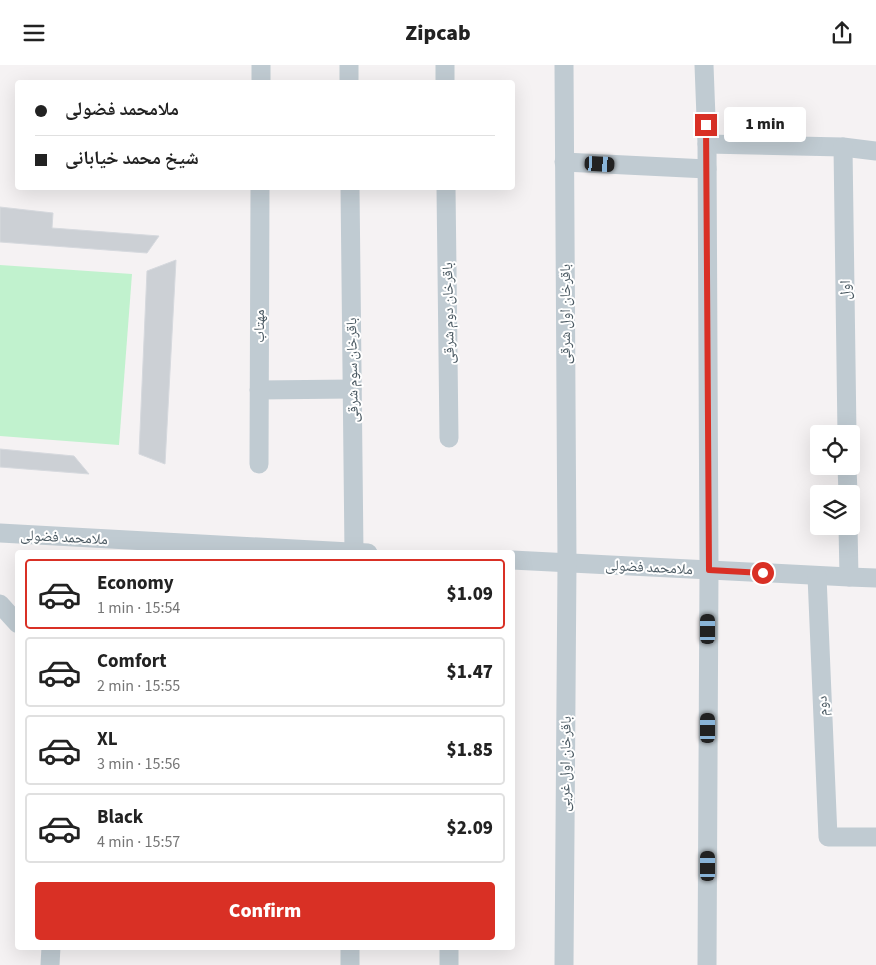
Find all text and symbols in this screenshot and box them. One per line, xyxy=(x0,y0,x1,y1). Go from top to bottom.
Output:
text: Zipcab xyxy=(405,17,471,49)
icon: menu xyxy=(20,19,48,47)
icon: share xyxy=(828,19,856,47)
text: ملامحمد فضولی xyxy=(65,96,179,123)
callout: 1 min xyxy=(724,107,806,143)
text: 1 min xyxy=(745,113,785,135)
route end xyxy=(695,114,717,136)
text: شیخ محمد خیابانی xyxy=(65,145,199,172)
car xyxy=(584,156,615,172)
street label: باقرخان دوم شرقی xyxy=(437,262,460,364)
street label: باقرخان اول شرقی xyxy=(555,264,576,364)
street label: اول xyxy=(835,280,856,300)
street label: مهتاب xyxy=(249,309,270,343)
street label: باقرخان سوم شرقی xyxy=(341,317,364,423)
map controls xyxy=(810,425,860,535)
button: locate xyxy=(810,425,860,475)
button: layers xyxy=(810,485,860,535)
street label: ملامحمد فضولی xyxy=(20,525,108,550)
street label: ملامحمد فضولی xyxy=(605,555,693,580)
route start xyxy=(752,562,774,584)
text: Economy xyxy=(97,570,174,597)
icon: car xyxy=(37,572,82,617)
text: $1.09 xyxy=(447,581,493,608)
text: 1 min · 15:54 xyxy=(97,597,180,619)
car xyxy=(700,614,715,644)
text: Comfort xyxy=(97,648,167,675)
icon: car xyxy=(37,650,82,695)
text: $1.47 xyxy=(447,659,493,686)
text: 2 min · 15:55 xyxy=(97,675,180,697)
street label: دوم xyxy=(812,695,833,717)
car xyxy=(700,713,715,743)
street label: باقرخان اول غربی xyxy=(554,716,577,812)
text: XL xyxy=(97,726,118,753)
icon: car xyxy=(37,728,82,773)
text: $1.85 xyxy=(447,737,493,764)
text: 3 min · 15:56 xyxy=(97,753,180,775)
text: Black xyxy=(97,804,143,831)
icon: car xyxy=(37,806,82,851)
text: $2.09 xyxy=(447,815,493,842)
text: 4 min · 15:57 xyxy=(97,831,180,853)
car xyxy=(700,851,715,881)
button: Confirm xyxy=(35,882,495,940)

